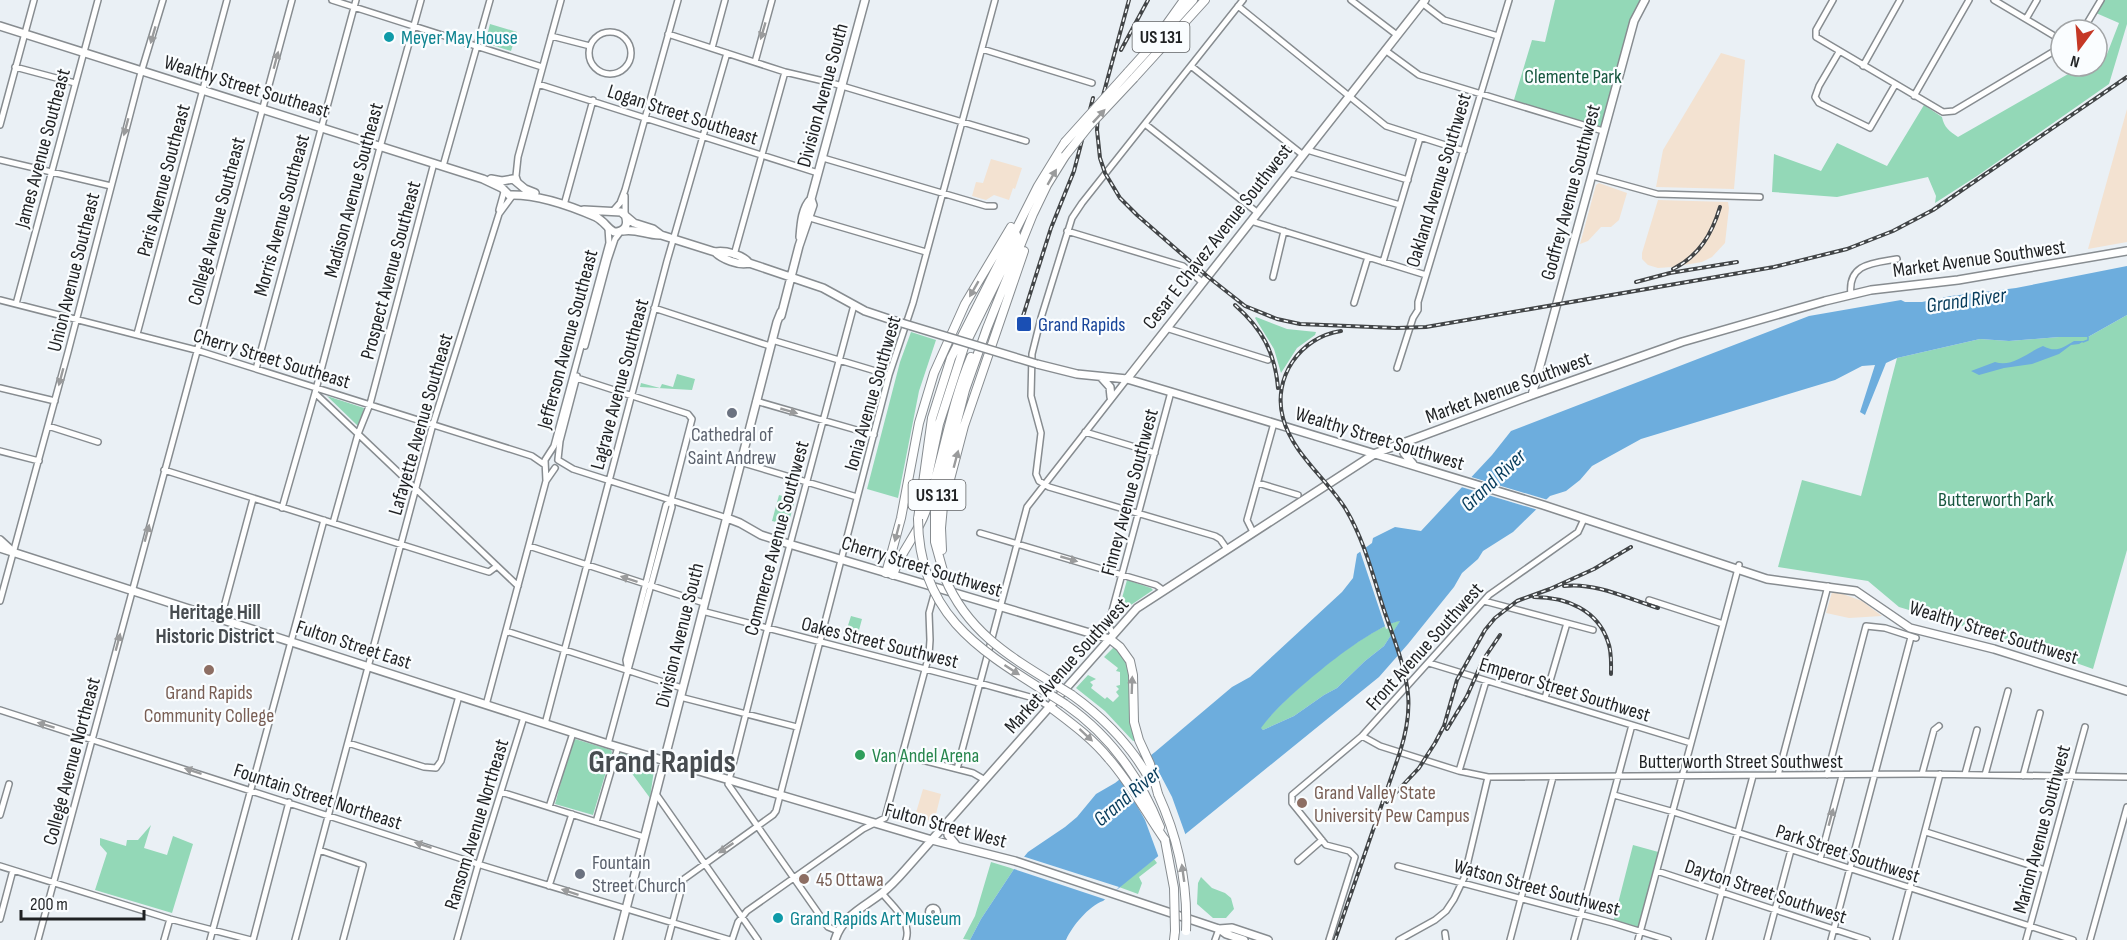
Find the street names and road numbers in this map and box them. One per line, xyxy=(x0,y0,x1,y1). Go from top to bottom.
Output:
street label: Division Avenue South xyxy=(792,21,854,170)
road number: US 131 xyxy=(1132,22,1190,52)
street label: Wealthy Street Southeast xyxy=(161,50,332,124)
street label: James Avenue Southeast xyxy=(10,66,76,232)
street label: Logan Street Southeast xyxy=(604,79,761,151)
street label: Oakland Avenue Southwest xyxy=(1401,90,1477,270)
street label: Madison Avenue Southeast xyxy=(319,100,389,280)
street label: Paris Avenue Southeast xyxy=(132,101,196,259)
street label: Godfrey Avenue Southwest xyxy=(1536,102,1606,283)
street label: Morris Avenue Southeast xyxy=(249,132,315,299)
street label: College Avenue Southeast xyxy=(183,134,251,308)
street label: Cesar E Chavez Avenue Southwest xyxy=(1138,139,1298,334)
street label: Prospect Avenue Southeast xyxy=(356,178,426,362)
street label: Union Avenue Southeast xyxy=(43,190,105,354)
street label: Market Avenue Southwest xyxy=(1891,235,2067,283)
street label: Jefferson Avenue Southeast xyxy=(532,247,603,433)
street label: Lagrave Avenue Southeast xyxy=(586,296,654,472)
street label: Ionia Avenue Southwest xyxy=(839,313,907,473)
street label: Cherry Street Southeast xyxy=(190,324,353,394)
street label: Lafayette Avenue Southeast xyxy=(384,331,458,518)
street label: Market Avenue Southwest xyxy=(1422,347,1594,429)
street label: Wealthy Street Southwest xyxy=(1292,402,1467,476)
street label: Finney Avenue Southwest xyxy=(1096,406,1164,578)
street label: Commerce Avenue Southwest xyxy=(739,438,815,638)
road number: US 131 xyxy=(908,480,966,510)
street label: Cherry Street Southwest xyxy=(839,531,1005,603)
street label: Division Avenue South xyxy=(650,561,710,710)
street label: Front Avenue Southwest xyxy=(1361,578,1488,716)
street label: Market Avenue Southwest xyxy=(1000,593,1134,738)
street label: Wealthy Street Southwest xyxy=(1906,596,2081,670)
street label: Oakes Street Southwest xyxy=(799,612,961,674)
street label: Fulton Street East xyxy=(293,615,414,675)
street label: Emperor Street Southwest xyxy=(1476,652,1653,727)
street label: College Avenue Northeast xyxy=(38,675,106,848)
street label: Ransom Avenue Northeast xyxy=(440,736,514,912)
street label: Marion Avenue Southwest xyxy=(2008,742,2076,916)
street label: Butterworth Street Southwest xyxy=(1639,750,1843,774)
street label: Fountain Street Northeast xyxy=(231,758,405,835)
street label: Fulton Street West xyxy=(882,798,1009,854)
street label: Park Street Southwest xyxy=(1773,819,1923,889)
street label: Watson Street Southwest xyxy=(1451,854,1622,922)
street label: Dayton Street Southwest xyxy=(1682,854,1850,929)

